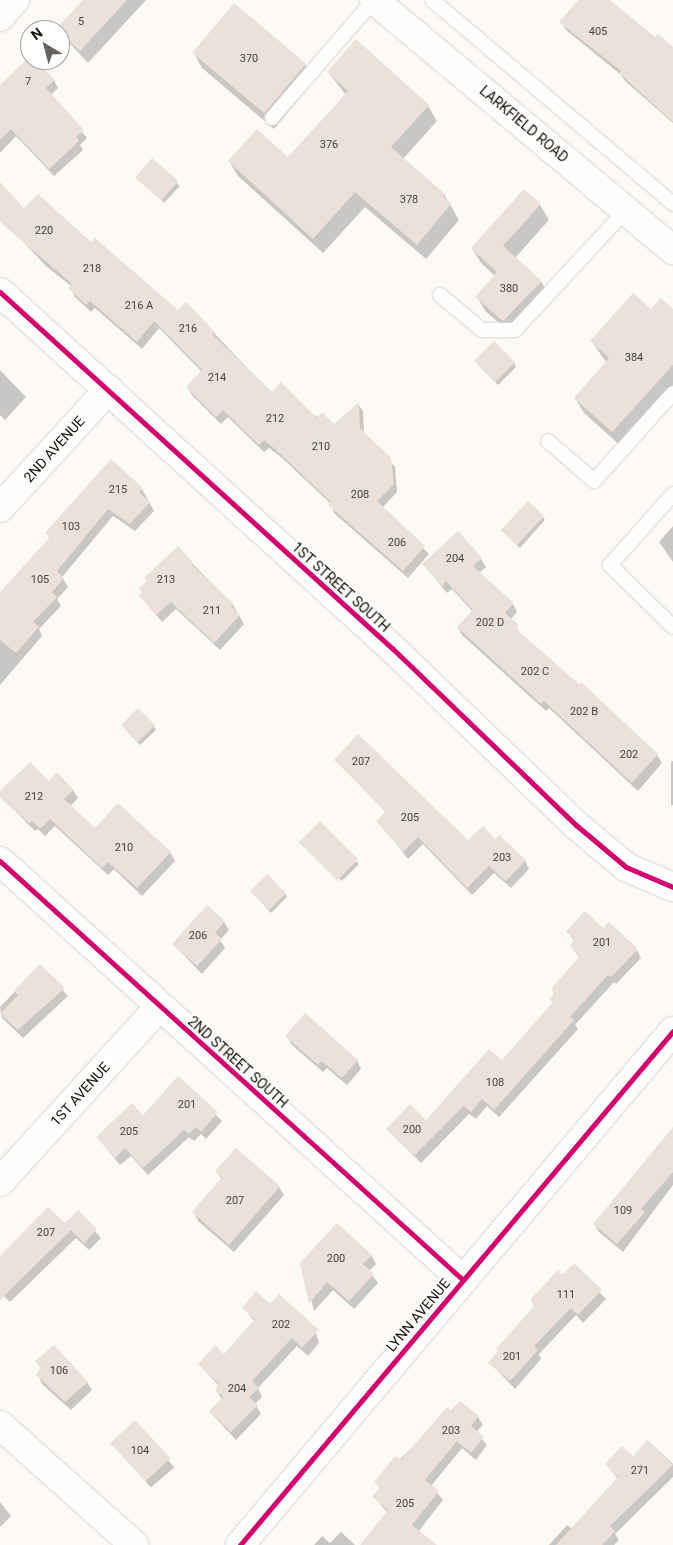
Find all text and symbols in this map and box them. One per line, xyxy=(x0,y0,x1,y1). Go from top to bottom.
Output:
house number: 5 xyxy=(78,15,84,29)
north arrow xyxy=(20,20,70,70)
text: N xyxy=(28,24,45,43)
house number: 405 xyxy=(589,25,607,39)
house number: 370 xyxy=(240,52,258,66)
house number: 7 xyxy=(25,75,31,89)
street label: LARKFIELD ROAD xyxy=(476,82,572,166)
house number: 376 xyxy=(320,138,338,152)
house number: 378 xyxy=(400,193,418,207)
house number: 220 xyxy=(35,224,53,238)
house number: 218 xyxy=(83,262,101,276)
house number: 380 xyxy=(500,282,518,296)
house number: 216 A xyxy=(125,299,153,313)
house number: 216 xyxy=(179,322,197,336)
house number: 384 xyxy=(625,351,643,365)
house number: 214 xyxy=(208,371,226,385)
house number: 212 xyxy=(266,412,284,426)
street label: 2ND AVENUE xyxy=(20,413,88,485)
house number: 210 xyxy=(312,440,330,454)
house number: 215 xyxy=(109,483,127,497)
house number: 208 xyxy=(351,488,369,502)
house number: 103 xyxy=(62,520,80,534)
house number: 206 xyxy=(388,536,406,550)
street label: 1ST STREET SOUTH xyxy=(288,538,394,636)
house number: 204 xyxy=(446,552,464,566)
house number: 105 xyxy=(31,573,49,587)
house number: 213 xyxy=(157,573,175,587)
house number: 211 xyxy=(203,604,221,618)
house number: 202 D xyxy=(476,616,504,630)
house number: 202 C xyxy=(521,665,549,679)
house number: 202 B xyxy=(570,705,598,719)
house number: 202 xyxy=(620,748,638,762)
house number: 207 xyxy=(352,755,370,769)
house number: 212 xyxy=(25,790,43,804)
house number: 205 xyxy=(401,811,419,825)
house number: 210 xyxy=(115,841,133,855)
house number: 203 xyxy=(493,851,511,865)
house number: 206 xyxy=(189,929,207,943)
house number: 201 xyxy=(593,936,611,950)
street label: 2ND STREET SOUTH xyxy=(184,1013,292,1111)
street label: 1ST AVENUE xyxy=(47,1058,113,1130)
house number: 108 xyxy=(486,1076,504,1090)
house number: 201 xyxy=(178,1098,196,1112)
house number: 200 xyxy=(403,1123,421,1137)
house number: 205 xyxy=(120,1125,138,1139)
house number: 207 xyxy=(226,1194,244,1208)
house number: 109 xyxy=(614,1204,632,1218)
house number: 207 xyxy=(37,1226,55,1240)
house number: 200 xyxy=(327,1252,345,1266)
street label: LYNN AVENUE xyxy=(383,1275,453,1355)
house number: 111 xyxy=(557,1288,575,1302)
house number: 202 xyxy=(272,1318,290,1332)
house number: 201 xyxy=(503,1350,521,1364)
house number: 106 xyxy=(50,1364,68,1378)
house number: 204 xyxy=(228,1382,246,1396)
house number: 203 xyxy=(442,1424,460,1438)
house number: 104 xyxy=(131,1444,149,1458)
house number: 271 xyxy=(631,1464,649,1478)
house number: 205 xyxy=(396,1497,414,1511)

